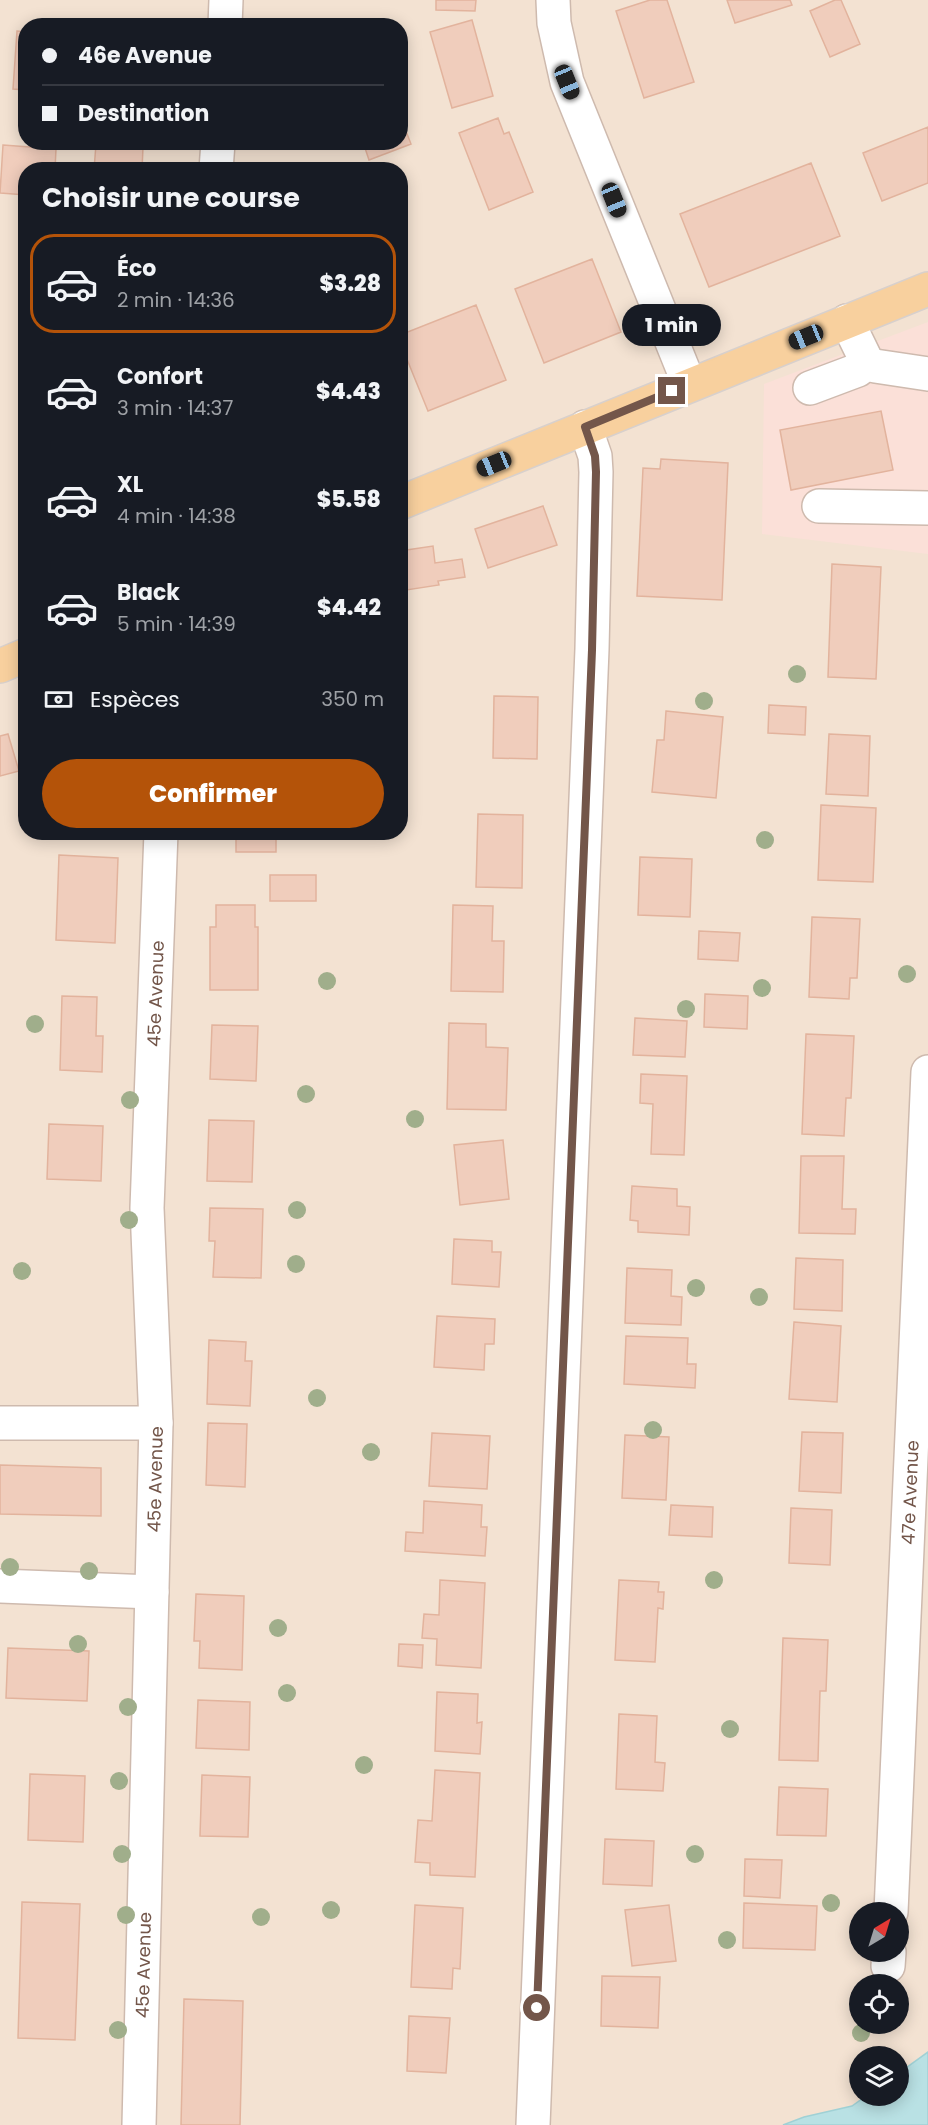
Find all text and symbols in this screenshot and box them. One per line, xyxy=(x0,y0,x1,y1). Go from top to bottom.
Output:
text: 46e Avenue xyxy=(78,40,212,71)
car xyxy=(552,62,582,102)
text: Destination xyxy=(78,98,209,129)
text: Choisir une course xyxy=(42,179,300,216)
car xyxy=(599,180,629,220)
text: Éco xyxy=(117,253,156,284)
icon: car xyxy=(45,257,99,311)
text: $3.28 xyxy=(320,268,381,299)
text: 2 min · 14:36 xyxy=(117,286,235,314)
callout: 1 min xyxy=(622,304,722,346)
text: 1 min xyxy=(645,311,698,339)
car xyxy=(786,322,826,352)
text: Confort xyxy=(117,361,203,392)
icon: car xyxy=(45,365,99,419)
text: $4.43 xyxy=(316,376,381,407)
route end xyxy=(658,377,685,404)
text: 3 min · 14:37 xyxy=(117,394,233,422)
car xyxy=(474,449,514,479)
text: XL xyxy=(117,469,143,500)
icon: car xyxy=(45,473,99,527)
text: $5.58 xyxy=(317,484,381,515)
text: 4 min · 14:38 xyxy=(117,502,236,530)
text: Black xyxy=(117,577,180,608)
icon: car xyxy=(45,581,99,635)
text: $4.42 xyxy=(317,592,381,623)
text: 5 min · 14:39 xyxy=(117,610,236,638)
icon: cash xyxy=(42,683,75,716)
text: Espèces xyxy=(90,684,180,715)
text: 350 m xyxy=(321,685,384,713)
button: Confirmer xyxy=(42,759,384,828)
street label: 45e Avenue xyxy=(141,940,169,1047)
street label: 45e Avenue xyxy=(141,1426,168,1533)
street label: 47e Avenue xyxy=(895,1440,924,1545)
north arrow xyxy=(849,1902,909,1962)
map controls xyxy=(849,1902,909,2106)
street label: 45e Avenue xyxy=(129,1912,157,2018)
button: locate xyxy=(849,1974,909,2034)
route start xyxy=(523,1994,550,2021)
button: layers xyxy=(849,2046,909,2106)

